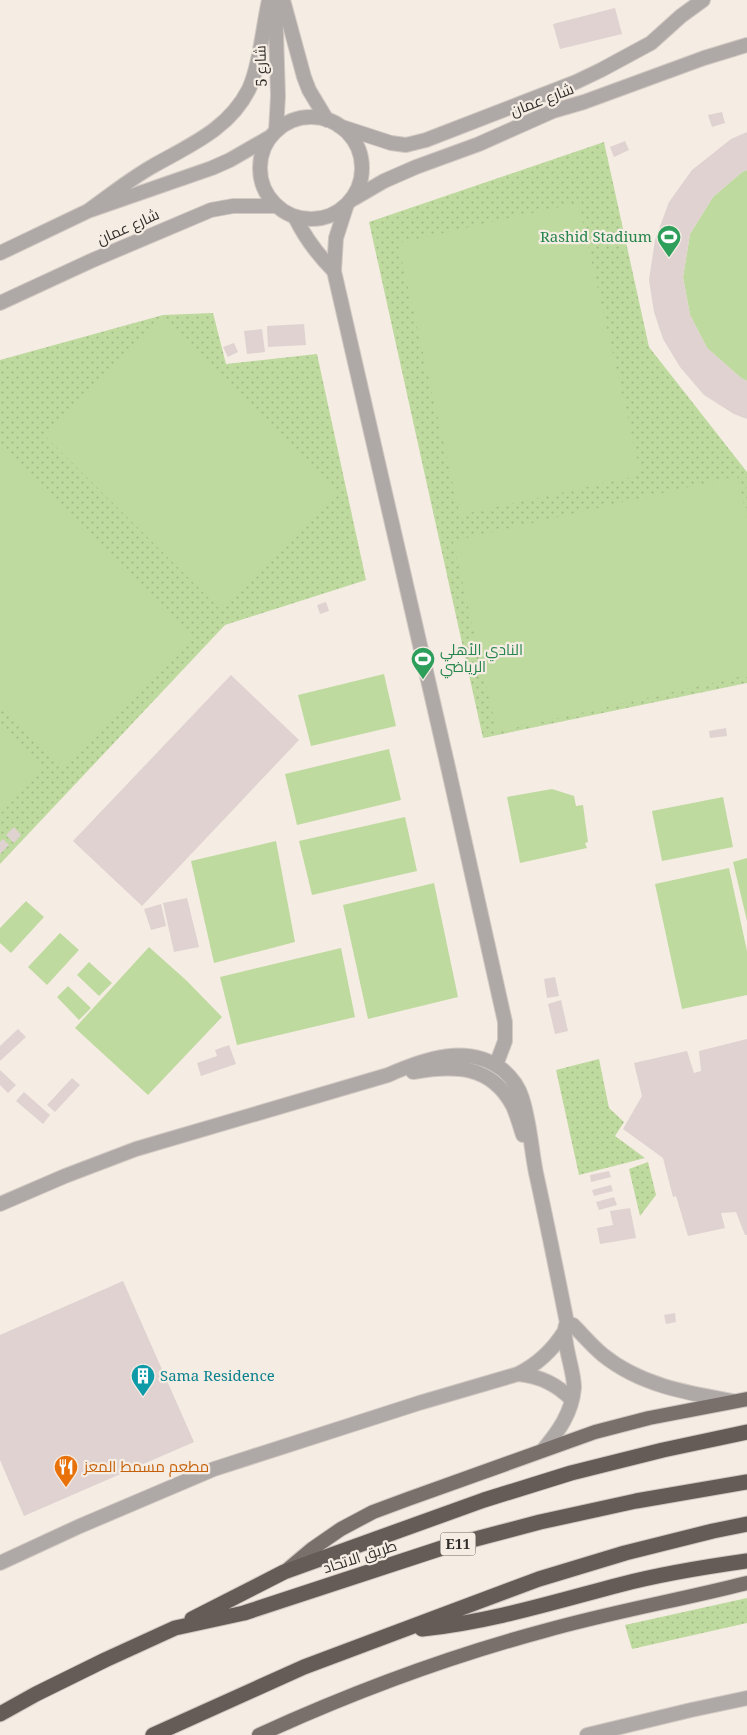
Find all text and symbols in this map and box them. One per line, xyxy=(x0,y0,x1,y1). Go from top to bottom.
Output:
street label: شارع 5 xyxy=(249,45,273,87)
street label: شارع عمان xyxy=(507,78,577,122)
street label: شارع عمان xyxy=(93,203,163,251)
sports icon: Rashid Stadium xyxy=(656,224,682,258)
place label: Rashid Stadium xyxy=(540,226,652,246)
place label: النادي الأهلي الرياضي xyxy=(440,639,523,679)
sports icon: النادي الأهلي الرياضي xyxy=(410,646,436,680)
building icon: Sama Residence xyxy=(130,1363,156,1397)
place label: Sama Residence xyxy=(160,1365,275,1385)
restaurant icon: مطعم مسمط المعز xyxy=(53,1454,79,1488)
place label: مطعم مسمط المعز xyxy=(83,1456,209,1477)
road number: E11 xyxy=(440,1532,476,1556)
street label: طريق الاتحاد xyxy=(320,1535,400,1578)

